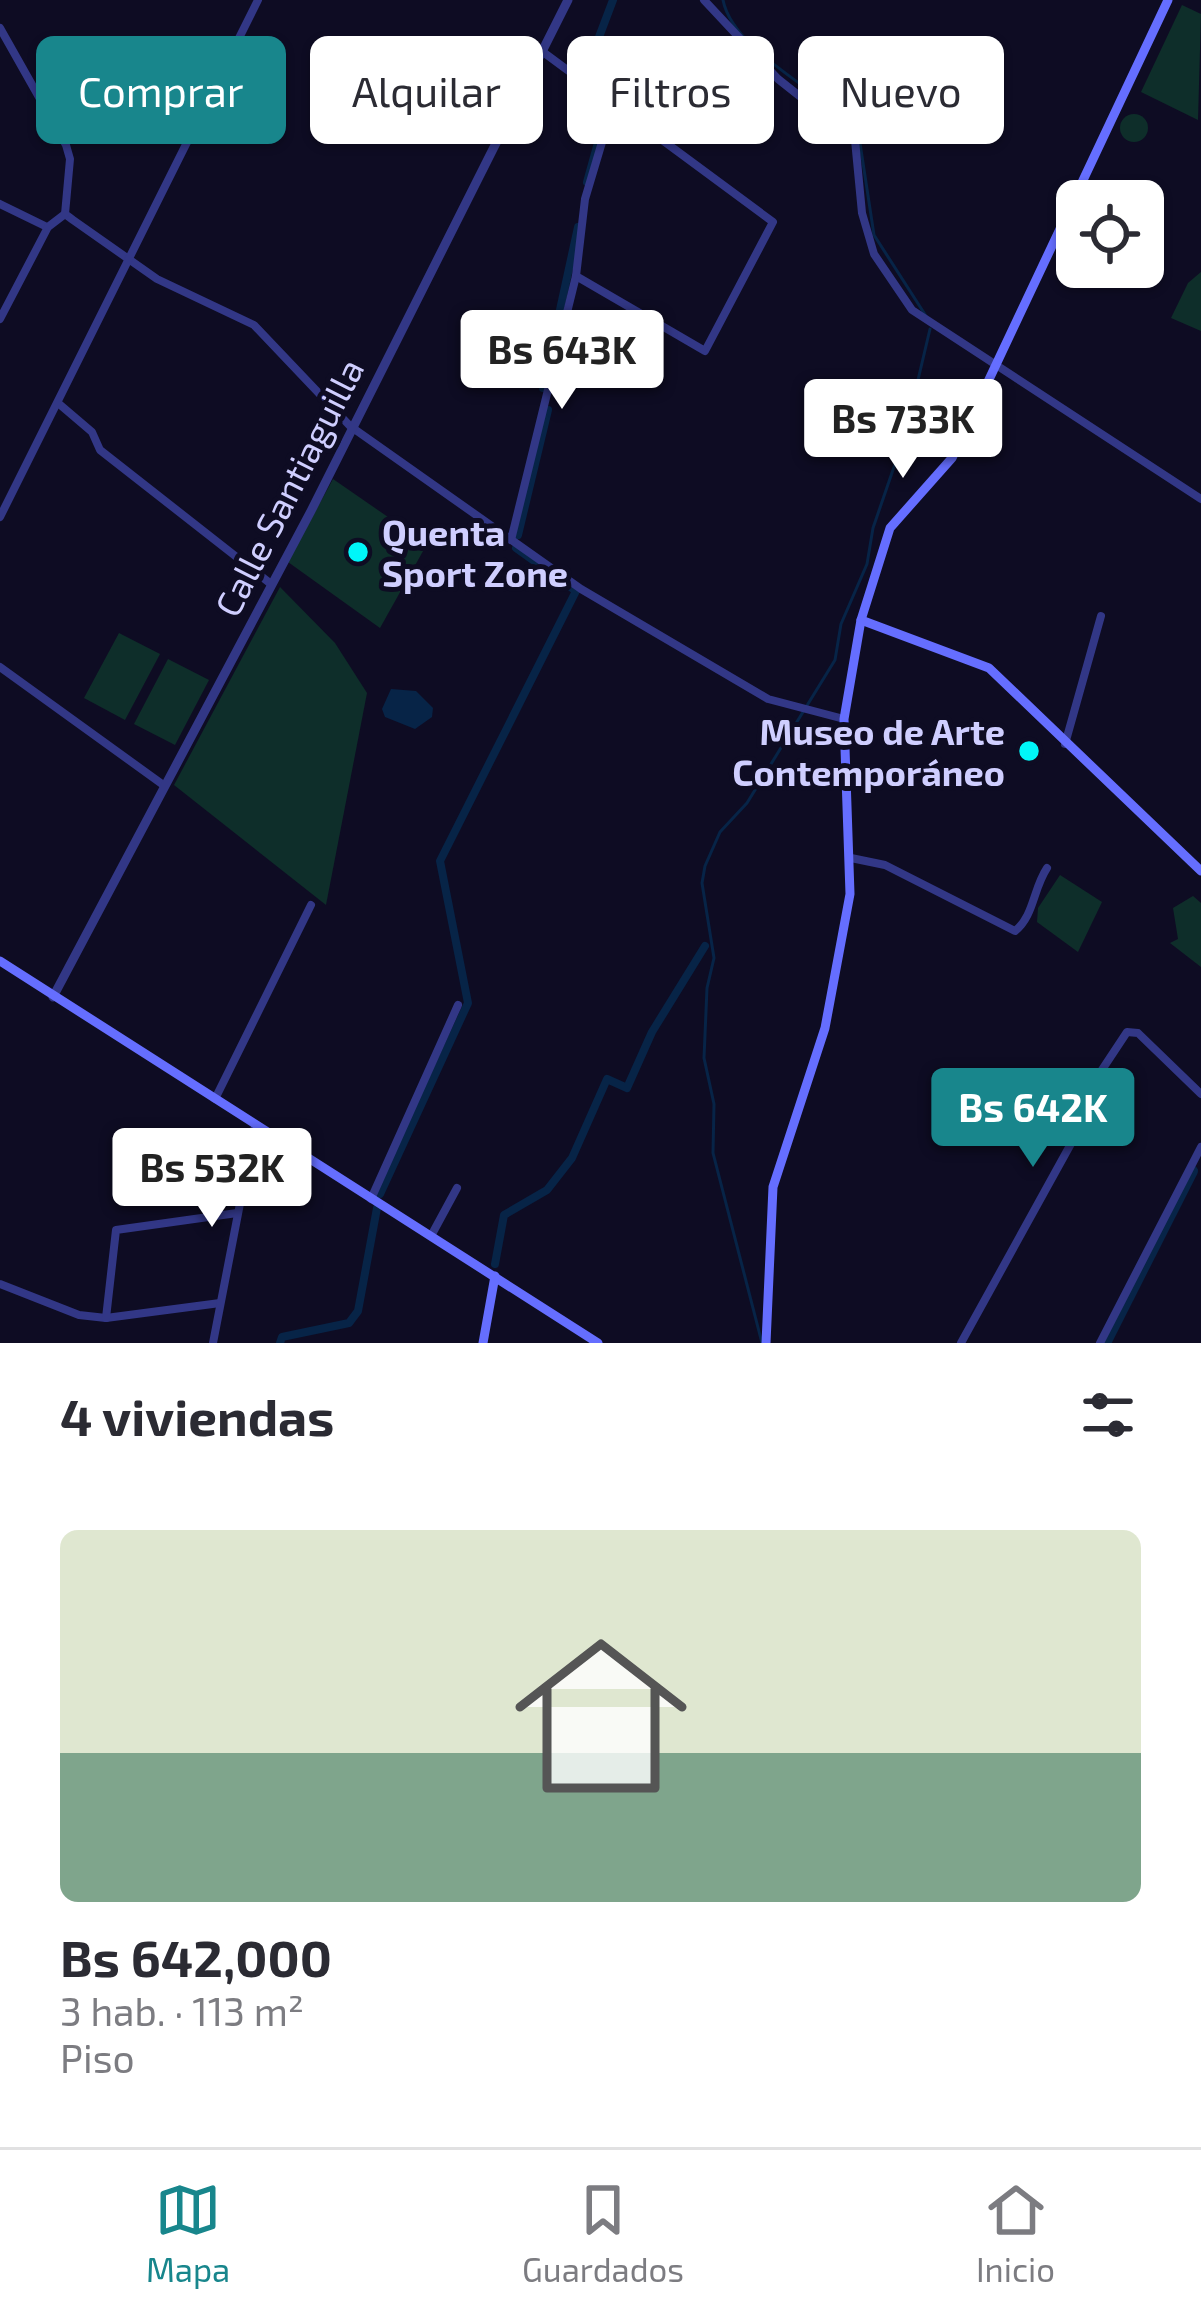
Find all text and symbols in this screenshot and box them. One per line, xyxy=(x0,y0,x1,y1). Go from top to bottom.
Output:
chip: Comprar xyxy=(36,36,286,144)
chip: Alquilar xyxy=(310,36,543,144)
chip: Filtros xyxy=(567,36,774,144)
chip: Nuevo xyxy=(798,36,1004,144)
map controls xyxy=(1056,180,1164,288)
button: locate xyxy=(1056,180,1164,288)
pin: Bs 643K xyxy=(451,310,673,412)
text: Bs 643K xyxy=(488,325,636,372)
street label: Calle Santiaguilla xyxy=(205,351,371,623)
pin: Bs 733K xyxy=(792,379,1014,481)
text: Bs 733K xyxy=(831,394,975,441)
place label: Quenta Sport Zone xyxy=(382,510,568,594)
marker: Quenta Sport Zone xyxy=(345,539,371,565)
place label: Museo de Arte Contemporáneo xyxy=(732,709,1005,793)
marker: Museo de Arte Contemporáneo xyxy=(1016,738,1042,764)
pin: Bs 642K xyxy=(922,1068,1144,1170)
text: Bs 642K xyxy=(958,1083,1108,1130)
pin: Bs 532K xyxy=(101,1128,323,1230)
text: Bs 532K xyxy=(139,1143,285,1190)
icon: filters xyxy=(1075,1382,1141,1448)
text: 4 viviendas xyxy=(60,1385,334,1446)
icon: home xyxy=(493,1608,709,1824)
text: Bs 642,000 xyxy=(60,1926,332,1987)
text: 3 hab. · 113 m² xyxy=(60,1987,304,2034)
text: Piso xyxy=(60,2034,135,2081)
tab: Mapa xyxy=(146,2177,230,2289)
tab: Guardados xyxy=(522,2177,684,2289)
tab: Inicio xyxy=(976,2177,1055,2289)

